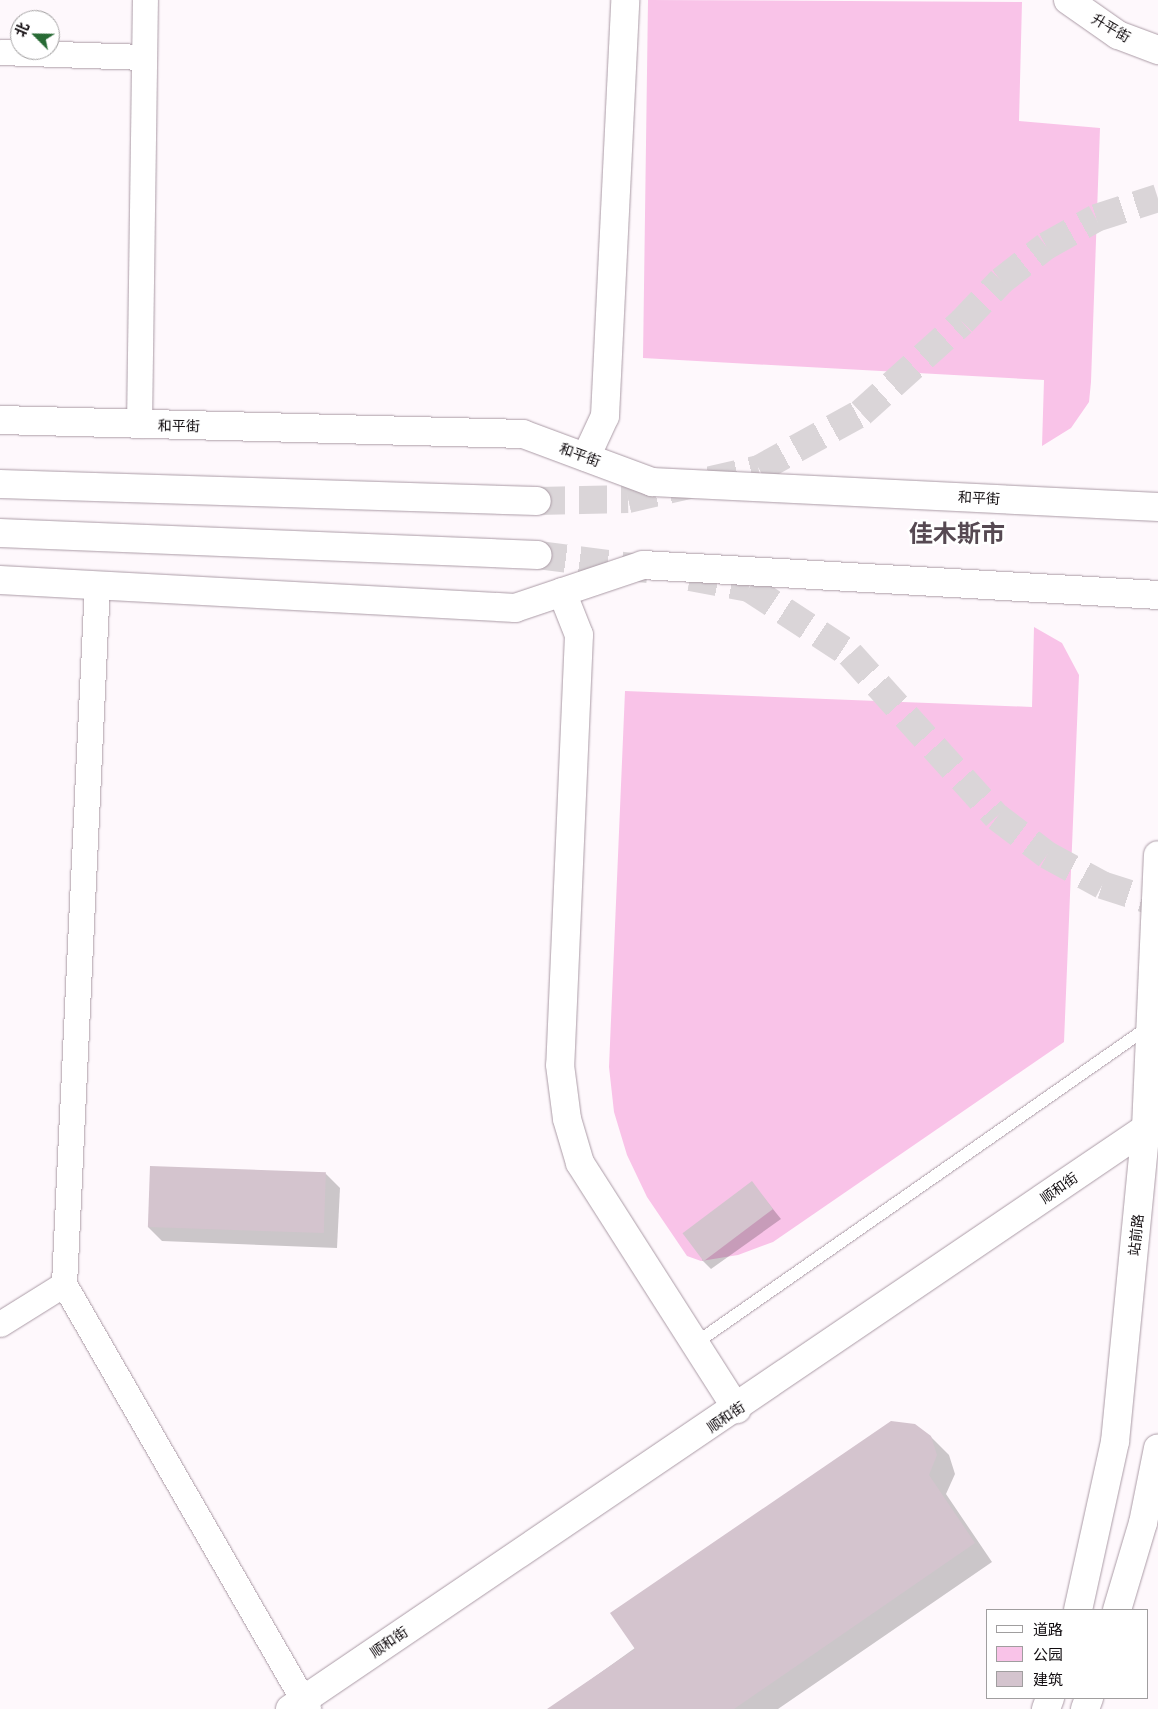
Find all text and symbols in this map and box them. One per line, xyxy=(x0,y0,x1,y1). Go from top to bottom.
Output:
north arrow xyxy=(10,10,60,60)
street label: 升平街 xyxy=(1089,10,1133,46)
text: 北 xyxy=(11,20,33,39)
street label: 和平街 xyxy=(158,417,200,435)
street label: 和平街 xyxy=(557,440,603,470)
street label: 和平街 xyxy=(958,489,1000,507)
district label: 佳木斯市 xyxy=(909,520,1005,548)
street label: 顺和街 xyxy=(1037,1169,1081,1207)
street label: 站前路 xyxy=(1125,1213,1147,1257)
street label: 顺和街 xyxy=(704,1398,748,1436)
legend xyxy=(986,1609,1148,1699)
text: 道路 xyxy=(1033,1620,1063,1640)
street label: 顺和街 xyxy=(367,1623,411,1661)
text: 公园 xyxy=(1033,1645,1063,1665)
text: 建筑 xyxy=(1033,1670,1063,1690)

